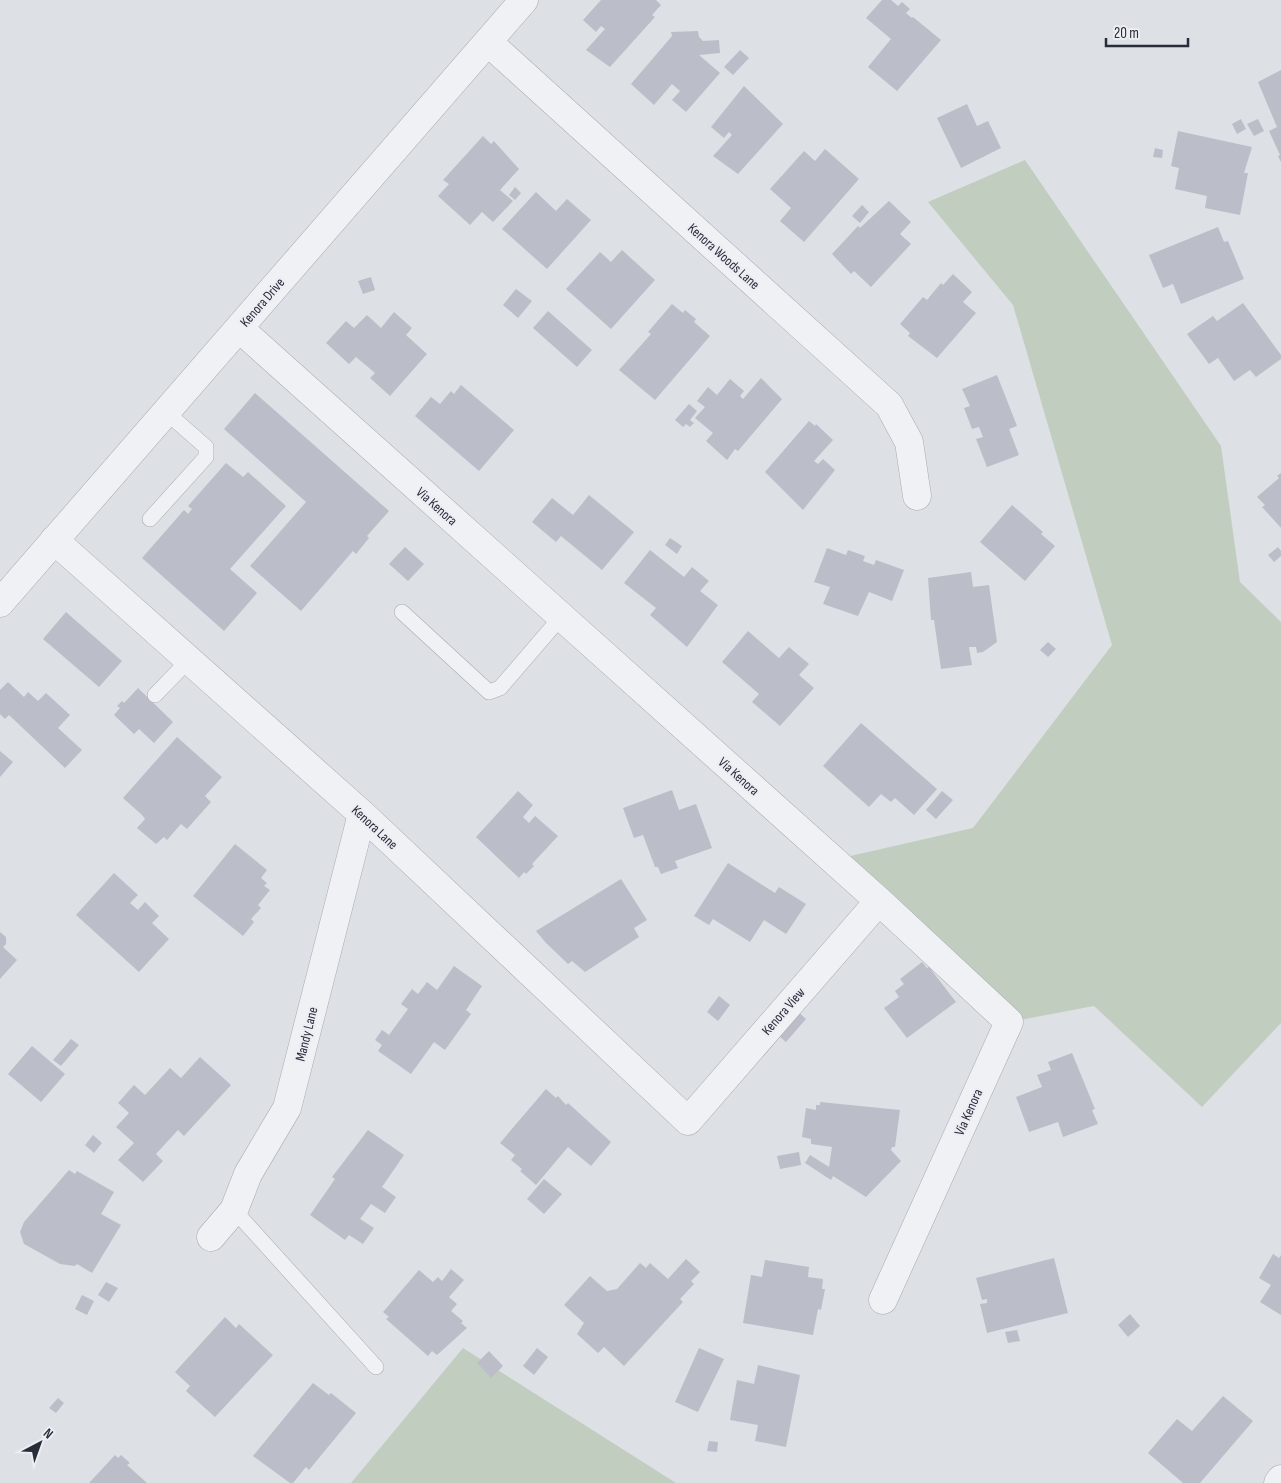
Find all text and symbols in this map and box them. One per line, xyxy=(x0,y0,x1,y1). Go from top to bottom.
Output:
scale bar xyxy=(1106,15,1188,47)
text: 20 m xyxy=(1114,24,1139,43)
street label: Kenora Woods Lane xyxy=(684,220,763,293)
street label: Kenora Drive xyxy=(236,274,288,330)
street label: Via Kenora xyxy=(413,484,461,529)
street label: Via Kenora xyxy=(715,754,763,799)
street label: Kenora Lane xyxy=(348,802,401,853)
street label: Kenora View xyxy=(758,984,809,1039)
street label: Mandy Lane xyxy=(292,1005,321,1063)
street label: Via Kenora xyxy=(951,1086,986,1138)
north arrow xyxy=(15,1418,65,1468)
text: N xyxy=(40,1425,57,1442)

